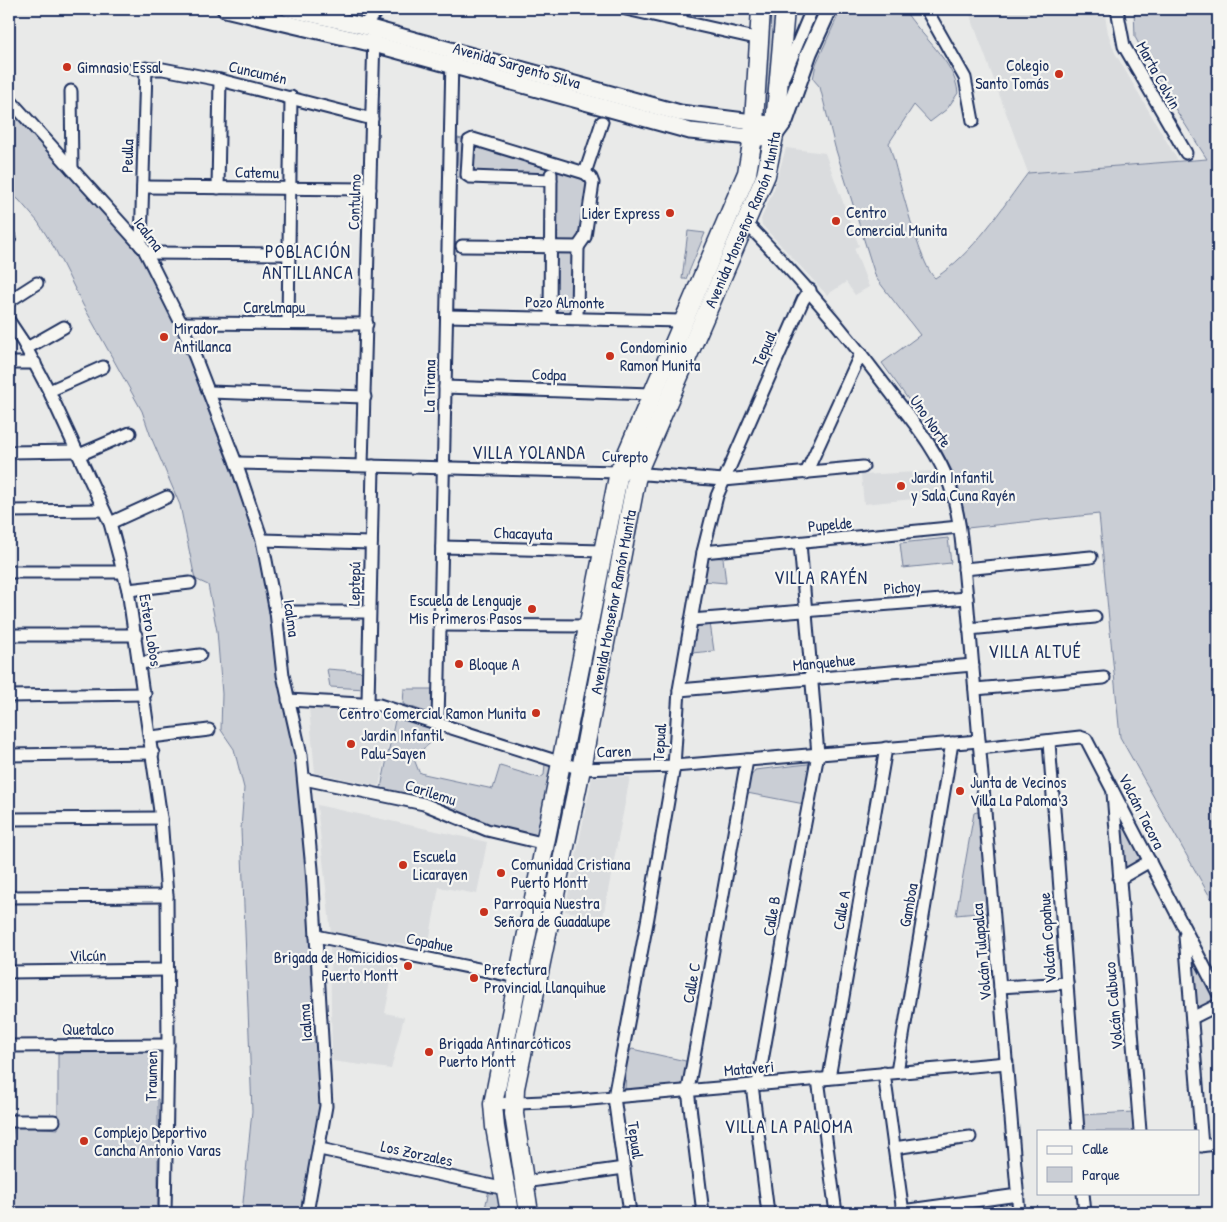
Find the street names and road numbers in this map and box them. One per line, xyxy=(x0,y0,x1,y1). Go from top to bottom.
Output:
street label: Avenida Sargento Silva xyxy=(451,36,583,94)
street label: Marta Colvin xyxy=(1131,37,1187,113)
street label: Cuncumén xyxy=(227,55,289,89)
street label: Avenida Monseñor Ramón Munita xyxy=(699,131,785,311)
street label: Peulla xyxy=(116,139,138,173)
street label: Catemu xyxy=(235,161,280,183)
street label: Contulmo xyxy=(342,173,366,230)
street label: Icalma xyxy=(129,212,169,256)
street label: Pozo Almonte xyxy=(525,290,606,314)
street label: Carelmapu xyxy=(243,296,306,318)
street label: Tepual xyxy=(746,326,782,370)
street label: La Tirana xyxy=(418,359,440,413)
street label: Codpa xyxy=(531,362,567,386)
street label: Uno Norte xyxy=(905,390,957,452)
street label: Curepto xyxy=(601,444,649,468)
street label: Avenida Monseñor Ramón Munita xyxy=(584,508,641,696)
street label: Pupelde xyxy=(807,511,854,537)
street label: Chacayuta xyxy=(493,521,553,545)
street label: Leptepú xyxy=(343,561,365,606)
street label: Pichoy xyxy=(882,574,922,600)
street label: Estero Lobos xyxy=(134,592,168,668)
street label: Icalma xyxy=(278,598,306,638)
street label: Manquehue xyxy=(792,648,857,676)
street label: Tepual xyxy=(647,722,671,762)
street label: Caren xyxy=(596,739,632,763)
street label: Volcán Tacora xyxy=(1114,770,1170,852)
street label: Carilemu xyxy=(403,773,460,811)
street label: Gamboa xyxy=(893,881,923,929)
street label: Calle A xyxy=(827,888,855,932)
street label: Volcán Copahue xyxy=(1033,891,1061,984)
street label: Calle B xyxy=(757,894,785,938)
street label: Volcán Tulapalca xyxy=(966,903,996,1001)
street label: Copahue xyxy=(404,927,456,957)
street label: Vilcún xyxy=(69,944,107,966)
street label: Calle C xyxy=(677,961,705,1005)
street label: Volcán Calbuco xyxy=(1098,961,1128,1051)
street label: Icalma xyxy=(293,1003,317,1043)
street label: Quetalco xyxy=(62,1018,115,1040)
street label: Traumen xyxy=(140,1050,162,1102)
street label: Mataveri xyxy=(723,1055,775,1081)
street label: Tepual xyxy=(622,1120,650,1161)
street label: Los Zorzales xyxy=(379,1135,455,1171)

